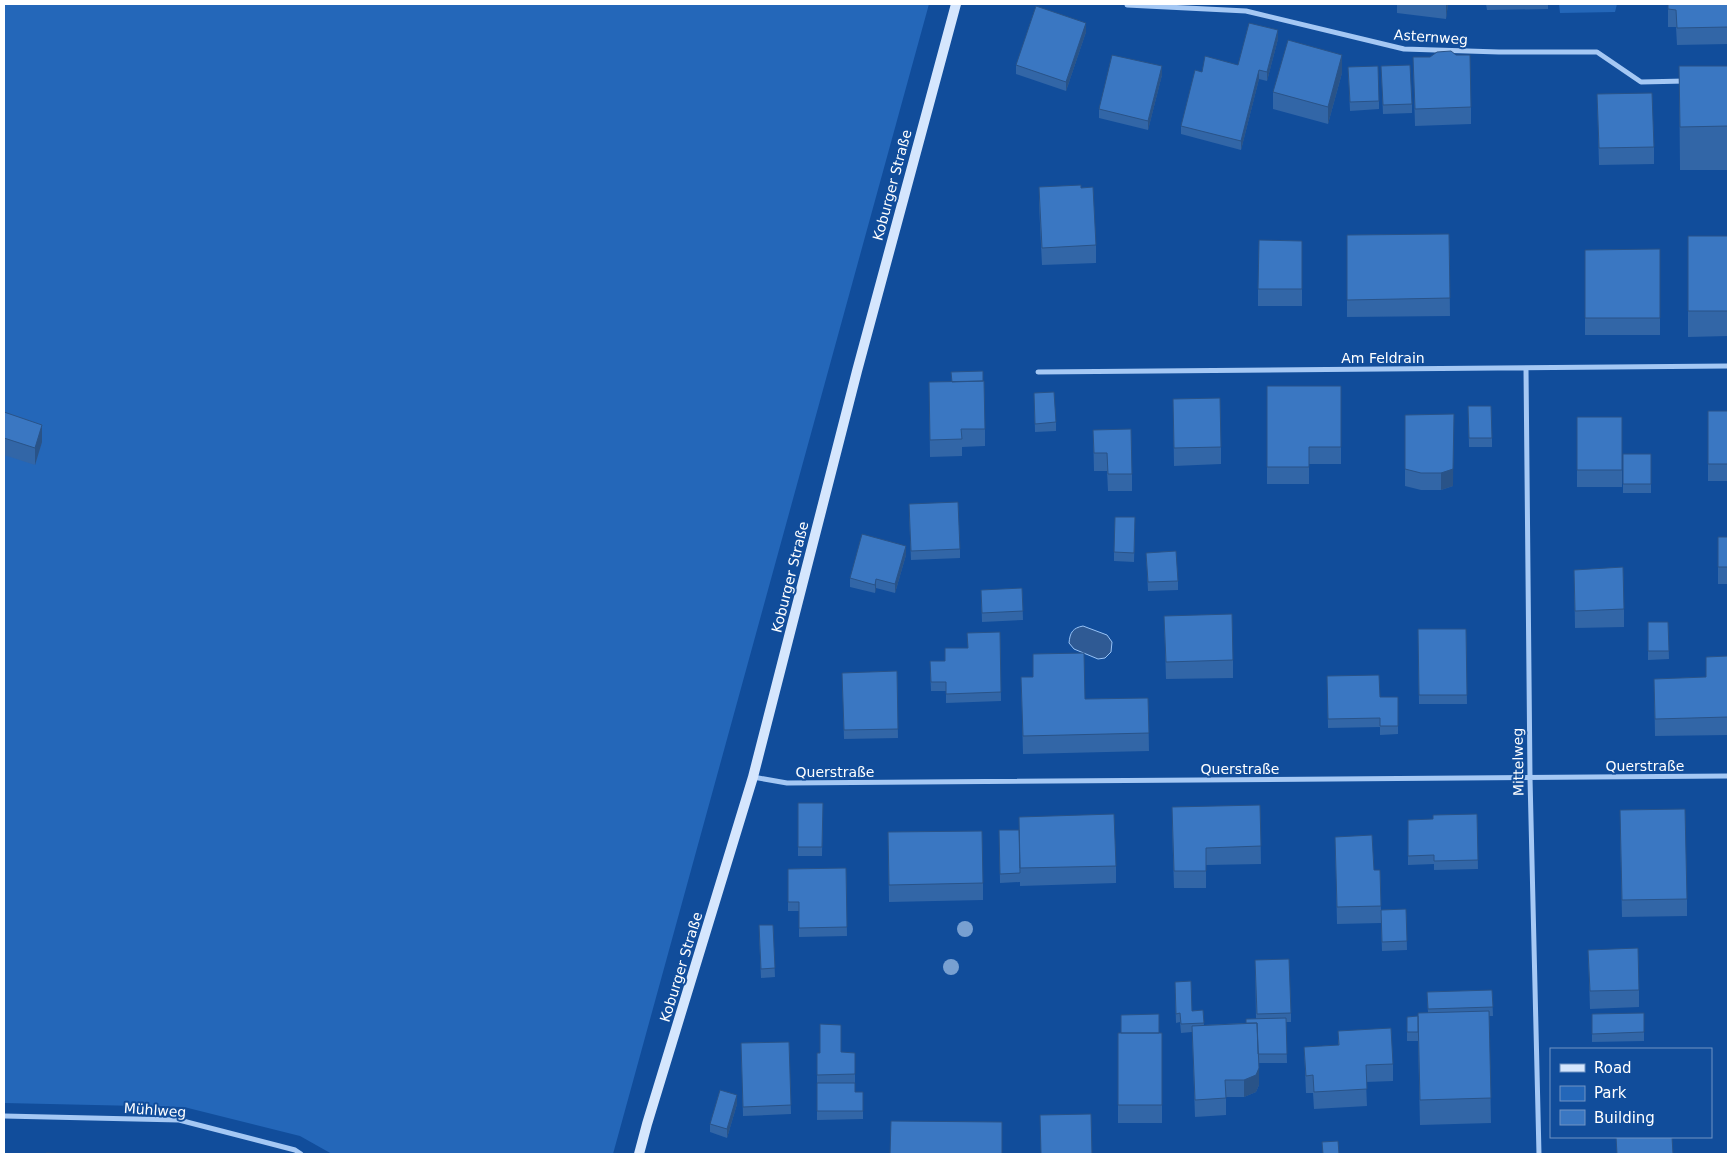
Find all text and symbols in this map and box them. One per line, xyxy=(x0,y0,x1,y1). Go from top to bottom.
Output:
street label: Asternweg xyxy=(1393,26,1469,48)
street label: Koburger Straße xyxy=(869,128,915,242)
street label: Am Feldrain xyxy=(1341,350,1425,366)
street label: Koburger Straße xyxy=(768,520,812,634)
street label: Mittelweg xyxy=(1509,728,1527,796)
street label: Querstraße xyxy=(1606,758,1684,774)
street label: Querstraße xyxy=(1201,761,1279,777)
street label: Querstraße xyxy=(796,764,874,780)
street label: Koburger Straße xyxy=(657,910,705,1024)
legend xyxy=(1550,1048,1712,1138)
text: Road xyxy=(1594,1059,1632,1077)
text: Park xyxy=(1594,1084,1627,1102)
street label: Mühlweg xyxy=(123,1100,187,1120)
text: Building xyxy=(1594,1109,1655,1127)

